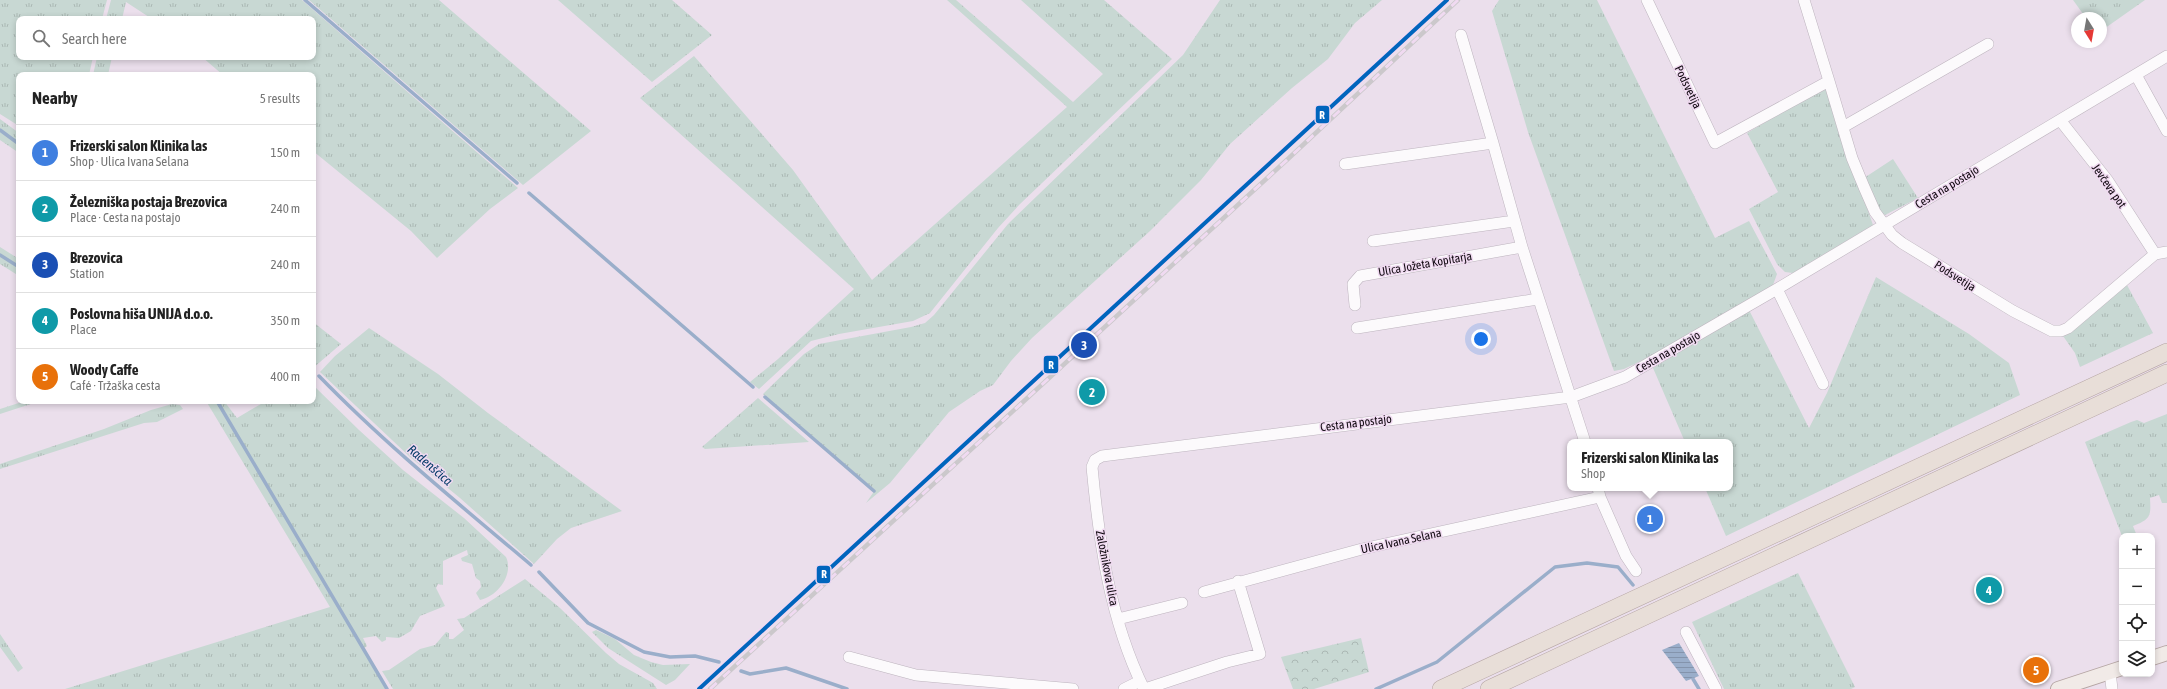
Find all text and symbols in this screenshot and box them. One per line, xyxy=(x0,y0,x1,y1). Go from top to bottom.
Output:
north arrow xyxy=(2071,12,2107,48)
search box xyxy=(16,16,316,60)
icon: search xyxy=(30,27,52,49)
text: Search here xyxy=(62,30,127,47)
street label: Podsvetija xyxy=(1672,63,1704,111)
text: Nearby xyxy=(32,88,78,108)
text: 5 results xyxy=(260,91,300,106)
line badge: R xyxy=(1315,105,1330,124)
text: R xyxy=(1319,109,1325,121)
text: Frizerski salon Klinika las xyxy=(70,137,207,154)
text: 1 xyxy=(42,145,48,160)
text: 150 m xyxy=(271,145,300,160)
text: Shop · Ulica Ivana Selana xyxy=(70,154,189,169)
street label: Jevčeva pot xyxy=(2089,161,2130,211)
street label: Cesta na postajo xyxy=(1913,162,1982,211)
text: Železniška postaja Brezovica xyxy=(70,193,227,210)
text: 2 xyxy=(42,201,48,216)
text: 240 m xyxy=(271,201,300,216)
text: Place · Cesta na postajo xyxy=(70,210,181,225)
text: Brezovica xyxy=(70,249,123,266)
street label: Ulica Jožeta Kopitarja xyxy=(1377,249,1473,279)
text: 3 xyxy=(42,257,48,272)
text: 240 m xyxy=(271,257,300,272)
street label: Podsvetija xyxy=(1932,258,1978,294)
text: Station xyxy=(70,266,104,281)
text: Poslovna hiša UNIJA d.o.o. xyxy=(70,305,213,322)
text: 4 xyxy=(42,313,48,328)
text: 350 m xyxy=(271,313,300,328)
text: Place xyxy=(70,322,97,337)
street label: Cesta na postajo xyxy=(1633,328,1703,376)
your location xyxy=(1471,329,1491,349)
pin: 3 xyxy=(1071,330,1097,360)
line badge: R xyxy=(1043,355,1059,374)
text: R xyxy=(1048,359,1054,371)
text: Woody Caffe xyxy=(70,361,139,378)
text: 5 xyxy=(42,369,48,384)
text: 400 m xyxy=(271,369,300,384)
pin: 2 xyxy=(1079,377,1105,407)
text: Café · Tržaška cesta xyxy=(70,378,160,393)
street label: Cesta na postajo xyxy=(1320,412,1393,434)
popup xyxy=(1567,439,1733,491)
water label: Radenščica xyxy=(405,442,455,488)
text: Frizerski salon Klinika las xyxy=(1581,449,1719,466)
text: Shop xyxy=(1581,466,1605,481)
pin: 1 xyxy=(1637,504,1663,534)
street label: Ulica Ivana Selana xyxy=(1360,526,1442,556)
street label: Založnikova ulica xyxy=(1093,529,1121,607)
map controls xyxy=(2119,533,2155,677)
button: + xyxy=(2119,533,2155,569)
line badge: R xyxy=(816,565,831,584)
text: R xyxy=(821,568,827,580)
button: − xyxy=(2119,569,2155,605)
pin: 4 xyxy=(1976,575,2002,605)
button: locate xyxy=(2119,605,2155,641)
button: layers xyxy=(2119,641,2155,677)
pin: 5 xyxy=(2023,655,2049,685)

